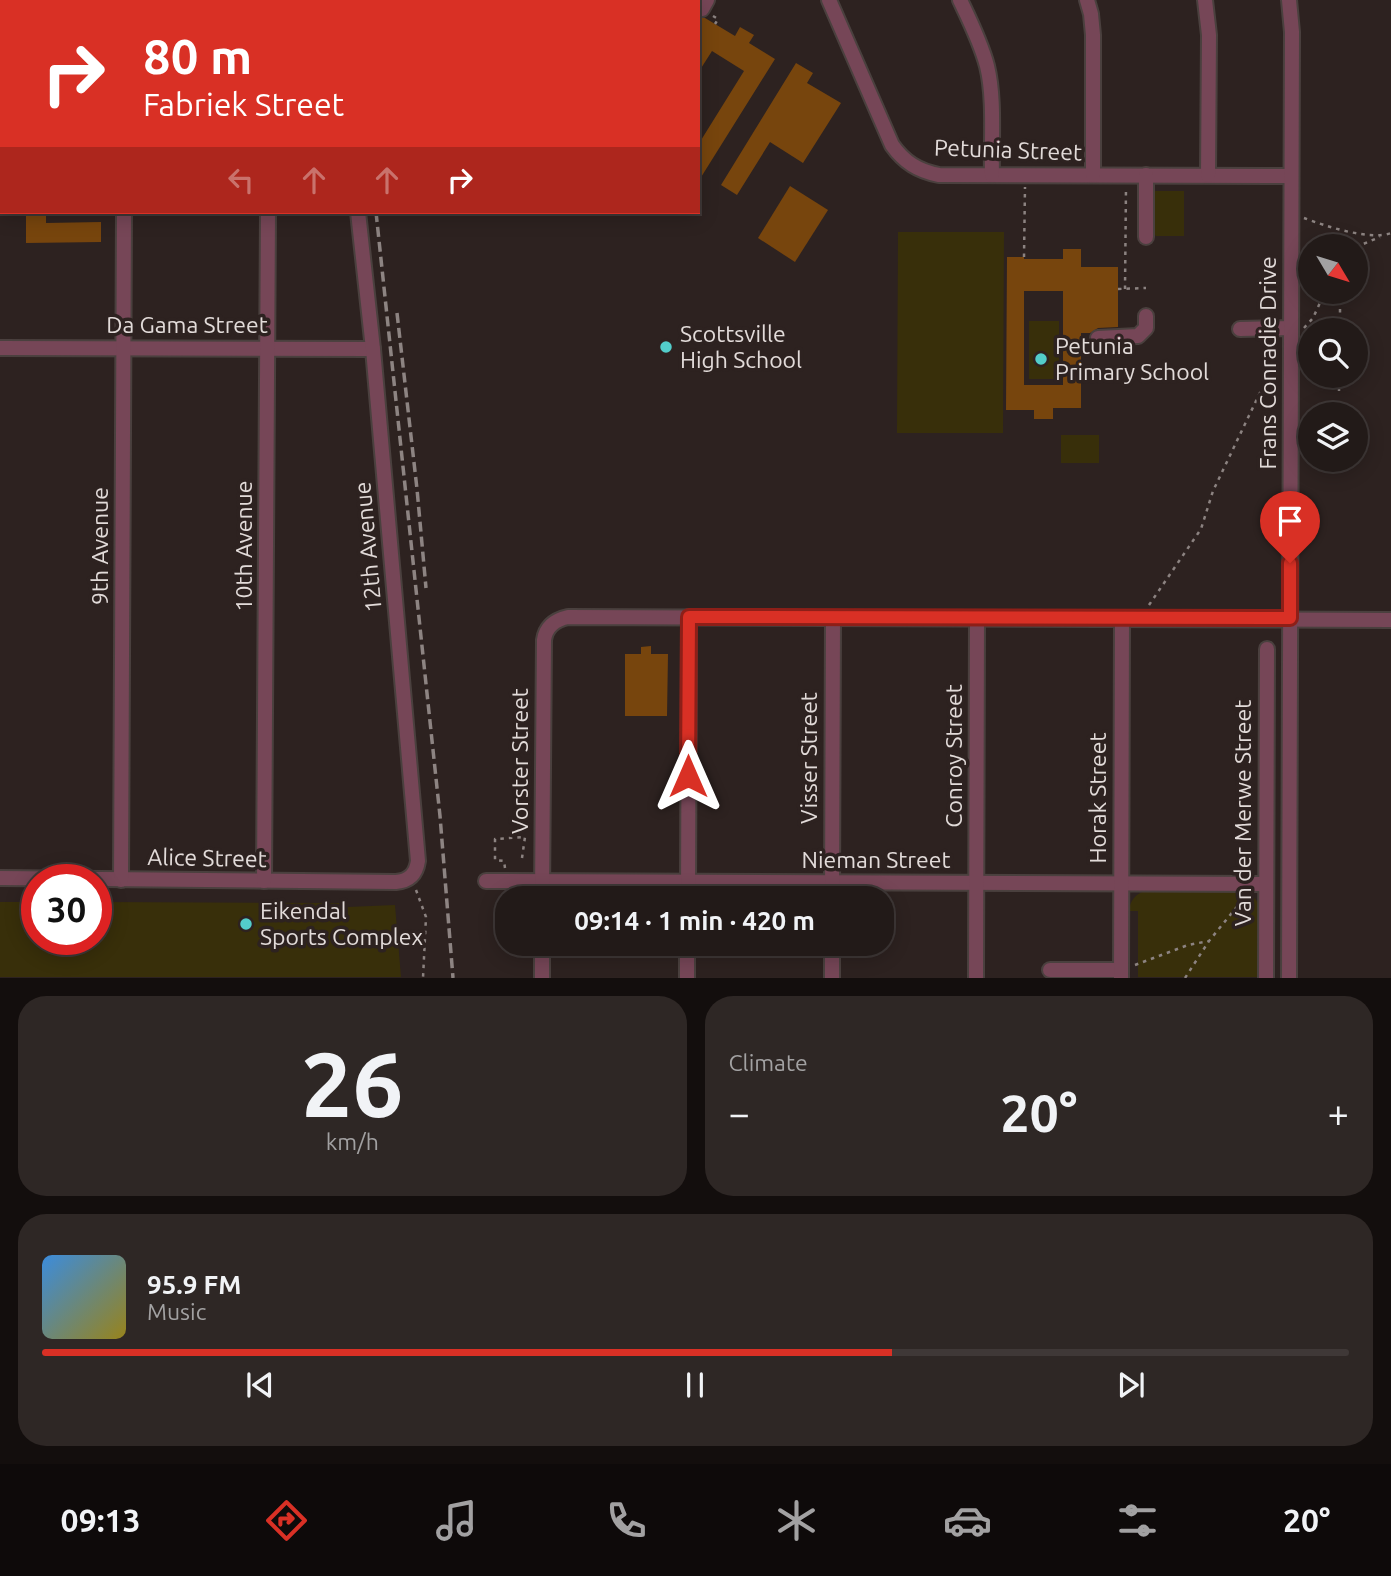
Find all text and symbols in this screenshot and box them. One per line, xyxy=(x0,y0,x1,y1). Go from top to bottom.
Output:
icon: right xyxy=(28,28,119,119)
text: 80 m xyxy=(143,28,252,83)
text: Fabriek Street xyxy=(143,86,344,122)
street label: Petunia Street xyxy=(934,134,1083,165)
icon: left xyxy=(222,161,260,199)
icon: ahead xyxy=(295,161,333,199)
icon: ahead xyxy=(368,161,406,199)
icon: right xyxy=(441,161,479,199)
north arrow xyxy=(1298,234,1368,304)
map controls xyxy=(1298,234,1368,472)
street label: Frans Conradie Drive xyxy=(1255,256,1280,470)
street label: Da Gama Street xyxy=(106,312,268,337)
button: search xyxy=(1298,318,1368,388)
place label: Scottsville High School xyxy=(680,321,802,372)
place label: Petunia Primary School xyxy=(1055,333,1209,384)
marker: Scottsville High School xyxy=(658,339,674,355)
marker: Petunia Primary School xyxy=(1033,351,1049,367)
button: layers xyxy=(1298,402,1368,472)
street label: 10th Avenue xyxy=(231,481,256,611)
street label: 12th Avenue xyxy=(349,481,386,613)
street label: 9th Avenue xyxy=(87,487,112,605)
pin xyxy=(1260,491,1320,563)
icon: arrive xyxy=(1271,502,1309,540)
street label: Conroy Street xyxy=(941,684,966,828)
street label: Vorster Street xyxy=(507,688,532,834)
street label: Visser Street xyxy=(796,692,821,824)
street label: Van der Merwe Street xyxy=(1230,700,1255,926)
street label: Horak Street xyxy=(1085,732,1110,864)
position arrow xyxy=(651,739,725,813)
street label: Alice Street xyxy=(147,844,267,871)
street label: Nieman Street xyxy=(802,847,951,872)
speed limit sign: 30 xyxy=(21,864,112,955)
place label: Eikendal Sports Complex xyxy=(260,898,424,949)
text: 09:14 · 1 min · 420 m xyxy=(574,906,815,935)
marker: Eikendal Sports Complex xyxy=(238,916,254,932)
text: 26 xyxy=(301,1032,404,1134)
text: Climate xyxy=(729,1050,808,1075)
text: 20° xyxy=(1000,1084,1077,1142)
text: − xyxy=(729,1092,750,1134)
text: + xyxy=(1328,1092,1349,1134)
text: km/h xyxy=(326,1129,379,1154)
text: 95.9 FM xyxy=(147,1270,241,1299)
text: Music xyxy=(147,1299,206,1324)
icon: previous xyxy=(241,1366,279,1404)
icon: pause xyxy=(676,1366,714,1404)
icon: next xyxy=(1112,1366,1150,1404)
icon: directions xyxy=(262,1496,311,1545)
icon: music xyxy=(432,1496,481,1545)
icon: phone xyxy=(602,1496,651,1545)
icon: climate xyxy=(772,1496,821,1545)
icon: car xyxy=(943,1496,992,1545)
icon: filters xyxy=(1113,1496,1162,1545)
text: 09:13 xyxy=(61,1502,141,1538)
text: 20° xyxy=(1283,1502,1330,1538)

